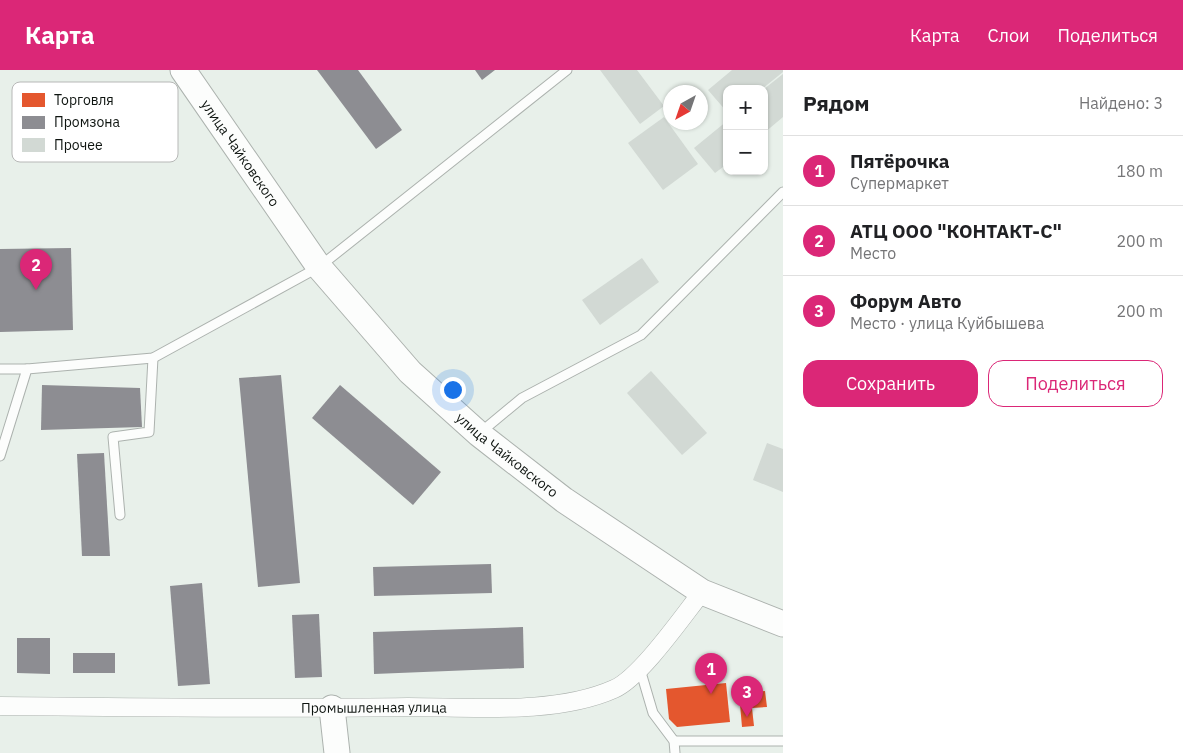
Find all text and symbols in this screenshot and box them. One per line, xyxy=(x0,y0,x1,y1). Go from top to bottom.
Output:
text: Карта xyxy=(25,19,95,51)
text: Карта xyxy=(910,24,960,47)
text: Слои xyxy=(988,24,1030,47)
text: Поделиться xyxy=(1058,24,1158,47)
legend xyxy=(12,82,178,162)
north arrow xyxy=(663,85,708,130)
map controls xyxy=(723,85,768,175)
button: + xyxy=(723,85,768,130)
text: Рядом xyxy=(803,89,870,117)
text: Торговля xyxy=(54,91,114,109)
text: Найдено: 3 xyxy=(1079,93,1163,113)
street label: улица Чайковского xyxy=(197,96,284,210)
text: Промзона xyxy=(54,113,120,131)
button: − xyxy=(723,130,768,175)
text: Прочее xyxy=(54,136,103,154)
text: Пятёрочка xyxy=(850,149,950,173)
text: 1 xyxy=(814,161,824,181)
text: 180 m xyxy=(1116,161,1163,181)
text: Супермаркет xyxy=(850,173,949,193)
text: АТЦ ООО "КОНТАКТ-С" xyxy=(850,219,1062,243)
text: 2 xyxy=(814,231,824,251)
text: 200 m xyxy=(1116,231,1163,251)
text: Место xyxy=(850,243,896,263)
pin: 2 xyxy=(20,249,52,290)
text: Форум Авто xyxy=(850,289,962,313)
text: 3 xyxy=(814,301,824,321)
text: 200 m xyxy=(1116,301,1163,321)
text: Место · улица Куйбышева xyxy=(850,313,1044,333)
button: Сохранить xyxy=(803,360,978,407)
button: Поделиться xyxy=(988,360,1163,407)
your location xyxy=(440,377,466,403)
street label: улица Чайковского xyxy=(452,409,562,501)
pin: 1 xyxy=(695,653,727,694)
pin: 3 xyxy=(731,676,763,717)
street label: Промышленная улица xyxy=(301,698,448,717)

